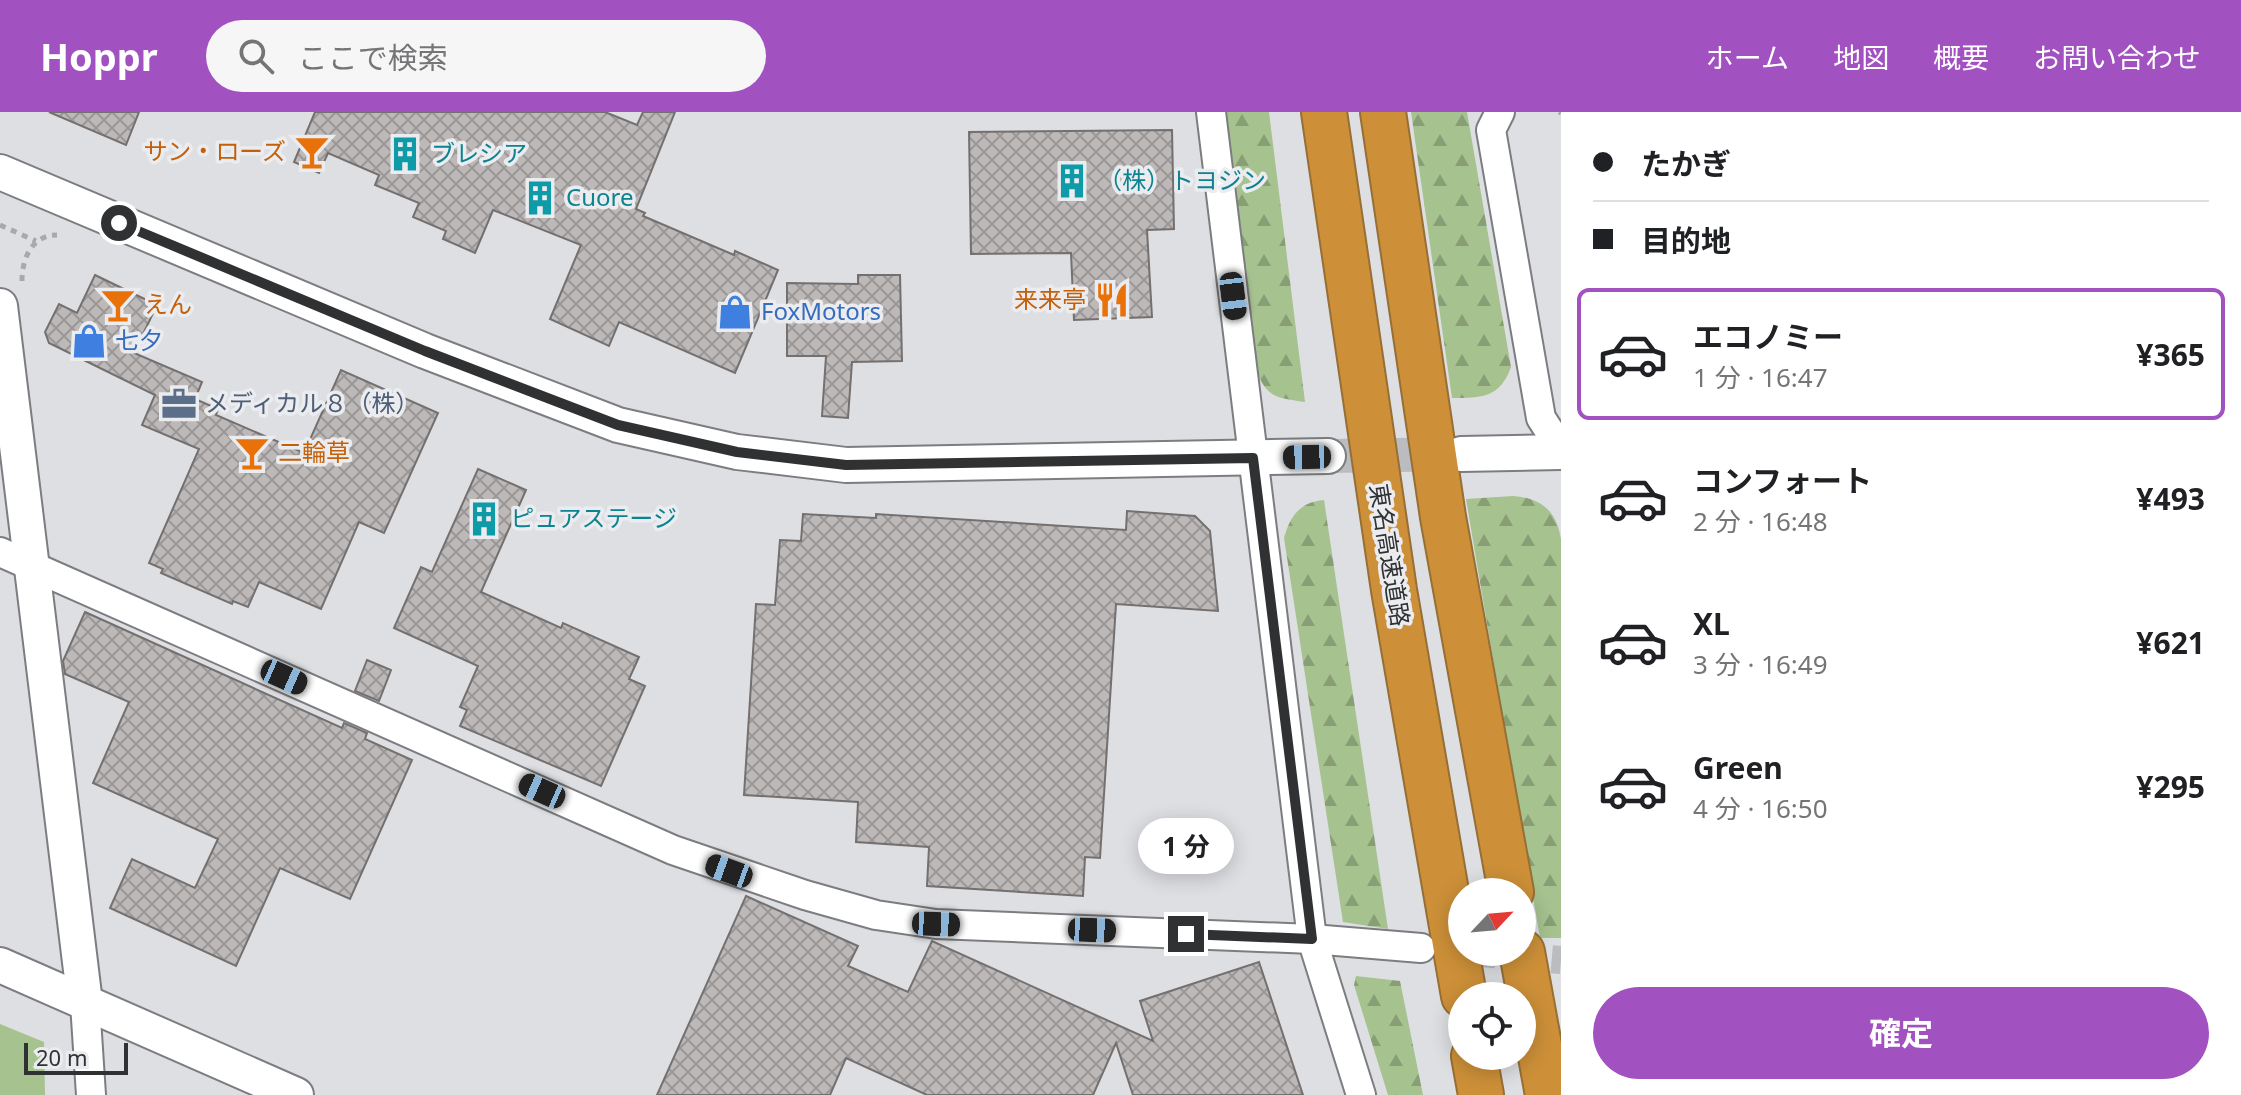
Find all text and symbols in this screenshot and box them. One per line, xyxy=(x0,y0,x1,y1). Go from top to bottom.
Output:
search box xyxy=(206,20,766,92)
text: Hoppr xyxy=(40,30,158,82)
icon: search xyxy=(234,34,278,78)
text: ここで検索 xyxy=(298,37,448,78)
text: ホーム xyxy=(1706,38,1789,76)
text: 地図 xyxy=(1833,38,1889,76)
text: 概要 xyxy=(1933,38,1989,76)
text: お問い合わせ xyxy=(2033,38,2201,76)
bar icon: サン・ローズ xyxy=(293,133,331,171)
place label: サン・ローズ xyxy=(143,134,286,167)
building icon: ブレシア xyxy=(386,135,424,173)
place label: ブレシア xyxy=(431,136,527,169)
text: たかぎ xyxy=(1641,143,1731,184)
building icon: （株）トヨジン xyxy=(1053,162,1091,200)
place label: （株）トヨジン xyxy=(1098,163,1266,196)
building icon: Cuore xyxy=(521,179,559,217)
place label: Cuore xyxy=(566,180,634,213)
route start xyxy=(101,205,137,241)
text: 目的地 xyxy=(1641,220,1731,261)
car xyxy=(1218,271,1248,321)
restaurant icon: 来来亭 xyxy=(1093,281,1131,319)
place label: 来来亭 xyxy=(1014,282,1086,315)
bar icon: えん xyxy=(99,286,137,324)
place label: えん xyxy=(144,287,192,320)
shop icon: FoxMotors xyxy=(716,293,754,331)
place label: FoxMotors xyxy=(761,294,881,327)
text: エコノミー xyxy=(1693,316,1843,357)
icon: car xyxy=(1597,318,1669,390)
shop icon: 七夕 xyxy=(70,322,108,360)
place label: 七夕 xyxy=(115,323,163,356)
text: ¥365 xyxy=(2136,334,2205,375)
text: 1 分 · 16:47 xyxy=(1693,359,1828,395)
office icon: メディカル８（株） xyxy=(160,385,198,423)
place label: メディカル８（株） xyxy=(205,386,419,419)
bar icon: 二輪草 xyxy=(233,434,271,472)
place label: 二輪草 xyxy=(278,435,350,468)
car xyxy=(1283,445,1331,469)
text: コンフォート xyxy=(1693,460,1872,501)
icon: car xyxy=(1597,462,1669,534)
text: ¥493 xyxy=(2136,478,2205,519)
street label: 東名高速道路 xyxy=(1363,481,1418,628)
building icon: ピュアステージ xyxy=(465,500,503,538)
place label: ピュアステージ xyxy=(510,501,677,534)
text: 2 分 · 16:48 xyxy=(1693,503,1828,539)
text: XL xyxy=(1693,603,1730,644)
icon: car xyxy=(1597,606,1669,678)
text: ¥621 xyxy=(2136,622,2205,663)
text: 3 分 · 16:49 xyxy=(1693,646,1828,682)
car xyxy=(257,656,311,698)
text: Green xyxy=(1693,747,1783,788)
icon: car xyxy=(1597,750,1669,822)
text: ¥295 xyxy=(2136,766,2205,807)
car xyxy=(515,770,569,812)
text: 4 分 · 16:50 xyxy=(1693,790,1828,826)
callout: 1 分 xyxy=(1138,818,1234,874)
text: 1 分 xyxy=(1162,828,1210,864)
car xyxy=(702,852,756,890)
north arrow xyxy=(1448,878,1536,966)
map controls xyxy=(1448,878,1536,1070)
car xyxy=(912,911,960,937)
route end xyxy=(1168,916,1204,952)
car xyxy=(1068,917,1116,943)
button: locate xyxy=(1448,982,1536,1070)
button: 確定 xyxy=(1593,987,2209,1079)
scale bar xyxy=(24,1039,128,1075)
text: 20 m xyxy=(36,1042,87,1072)

